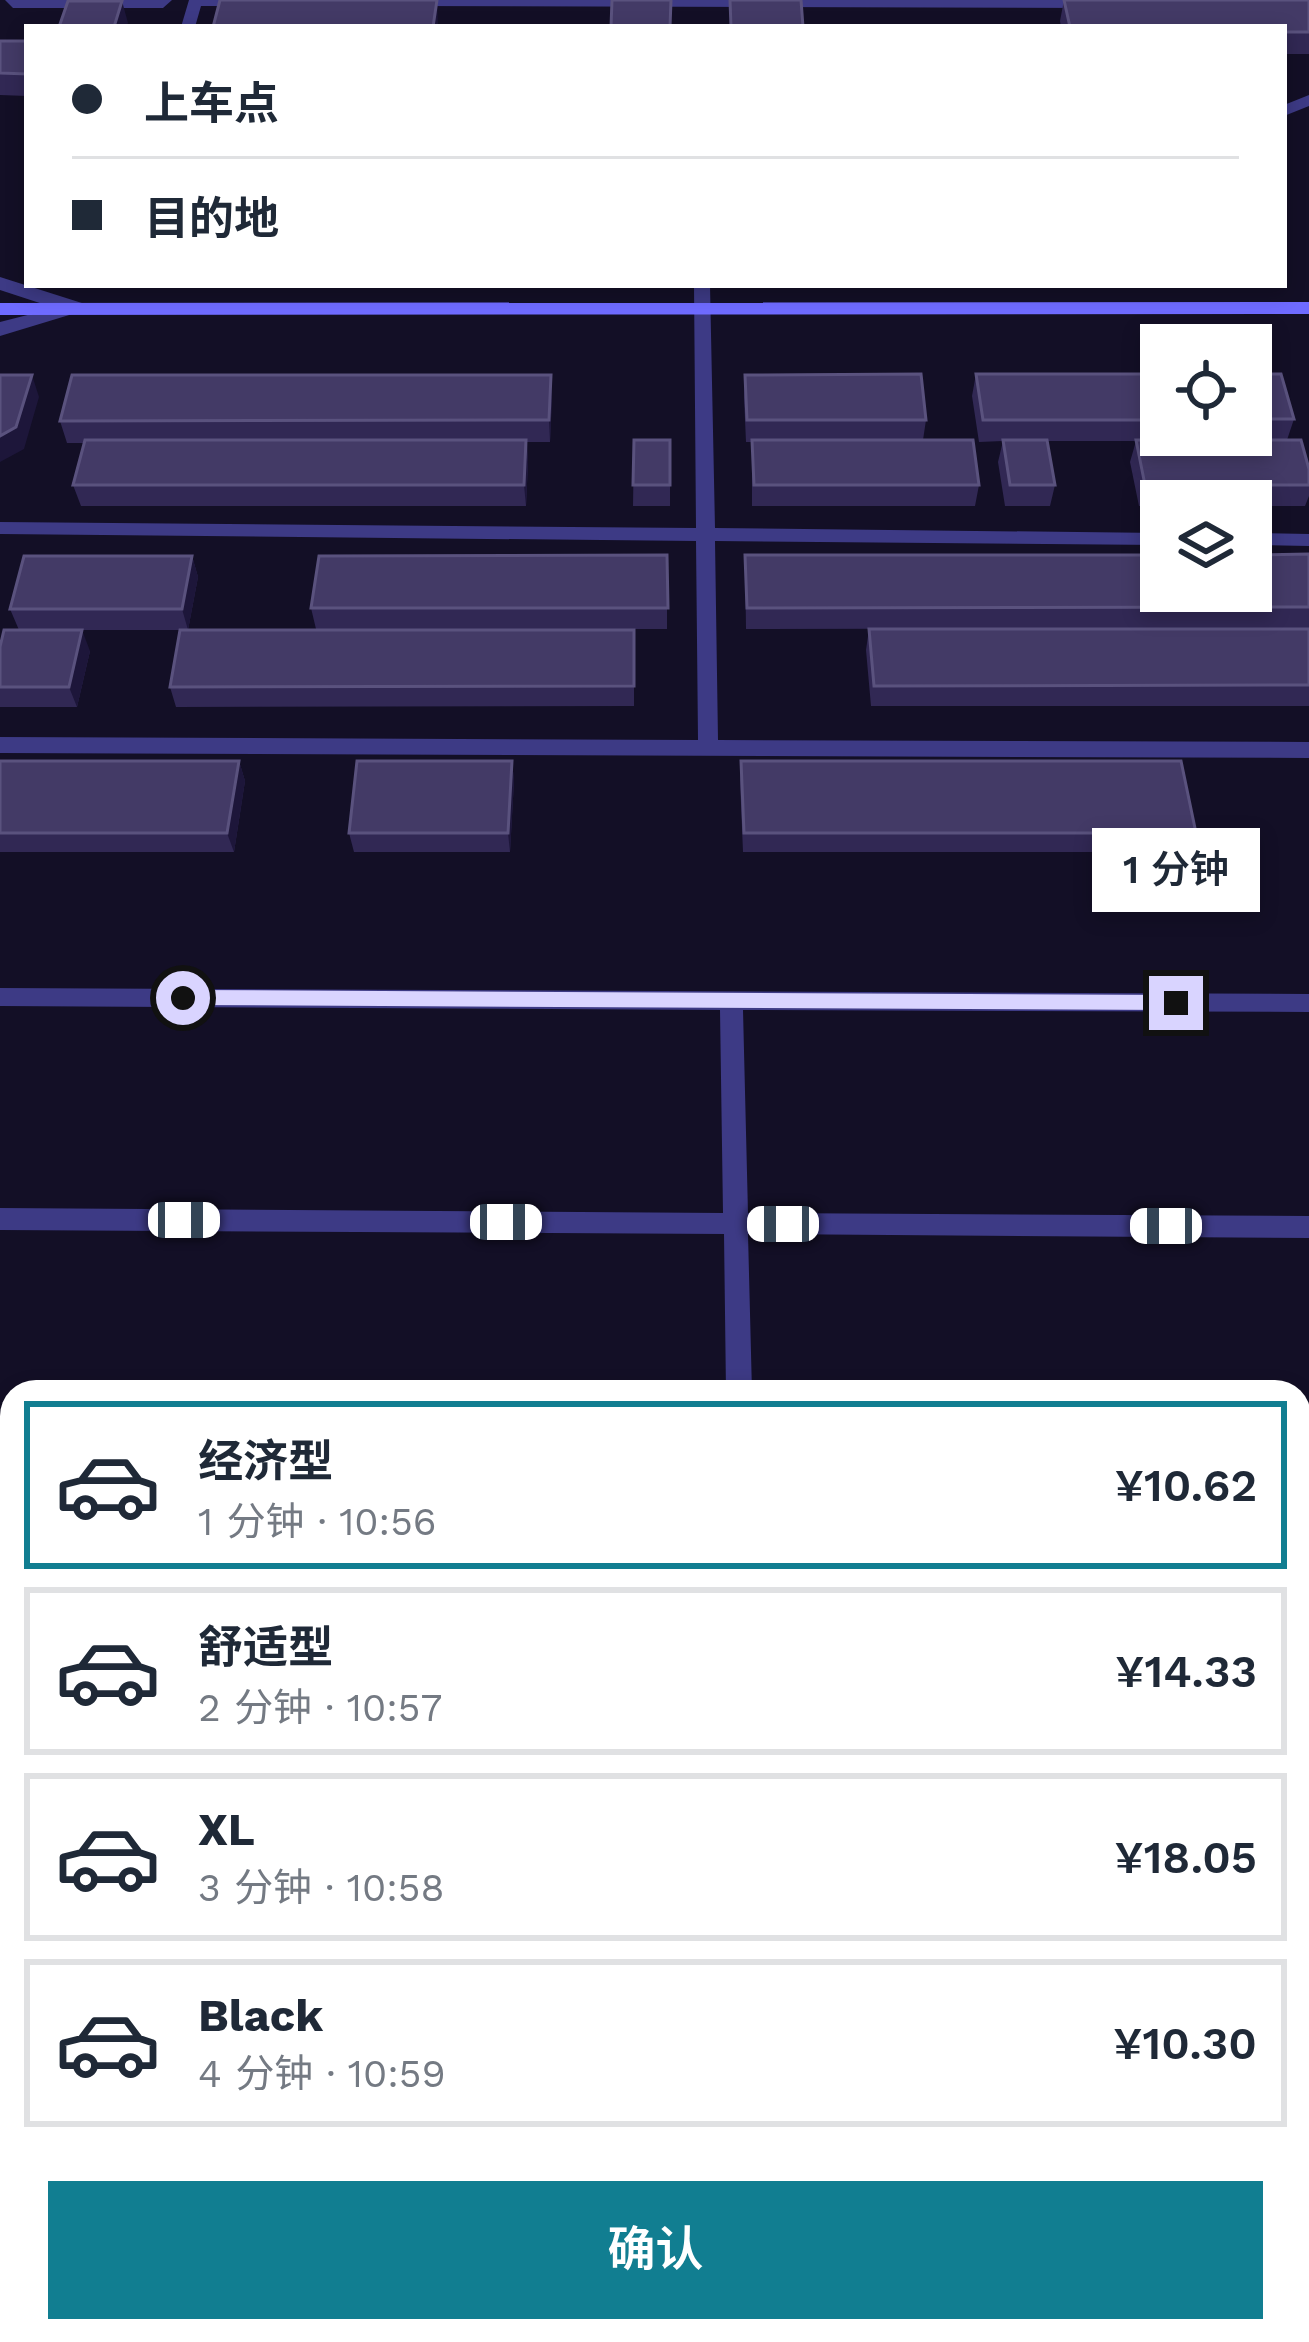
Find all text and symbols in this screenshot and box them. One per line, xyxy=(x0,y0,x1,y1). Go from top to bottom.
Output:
text: 上车点 xyxy=(144,77,279,130)
text: 目的地 xyxy=(144,192,279,245)
map controls xyxy=(1140,324,1272,612)
button: locate xyxy=(1140,324,1272,456)
button: layers xyxy=(1140,480,1272,612)
callout: 1 分钟 xyxy=(1092,829,1260,913)
text: 1 分钟 xyxy=(1123,847,1229,892)
route start xyxy=(156,971,210,1025)
route end xyxy=(1149,976,1203,1030)
car xyxy=(148,1202,220,1238)
car xyxy=(470,1204,542,1240)
car xyxy=(747,1206,819,1242)
car xyxy=(1130,1208,1202,1244)
icon: car xyxy=(54,1431,162,1539)
text: 经济型 xyxy=(198,1435,333,1488)
text: ¥10.62 xyxy=(1115,1459,1257,1512)
text: 1 分钟 · 10:56 xyxy=(198,1499,437,1544)
icon: car xyxy=(54,1617,162,1725)
text: 舒适型 xyxy=(198,1621,333,1674)
text: ¥14.33 xyxy=(1115,1645,1257,1698)
text: 2 分钟 · 10:57 xyxy=(198,1685,442,1730)
icon: car xyxy=(54,1803,162,1911)
text: XL xyxy=(198,1803,255,1856)
text: ¥18.05 xyxy=(1114,1831,1257,1884)
text: 3 分钟 · 10:58 xyxy=(198,1865,444,1910)
icon: car xyxy=(54,1989,162,2097)
text: Black xyxy=(198,1989,323,2042)
text: ¥10.30 xyxy=(1113,2017,1257,2070)
text: 4 分钟 · 10:59 xyxy=(198,2051,446,2096)
button: 确认 xyxy=(48,2181,1263,2319)

